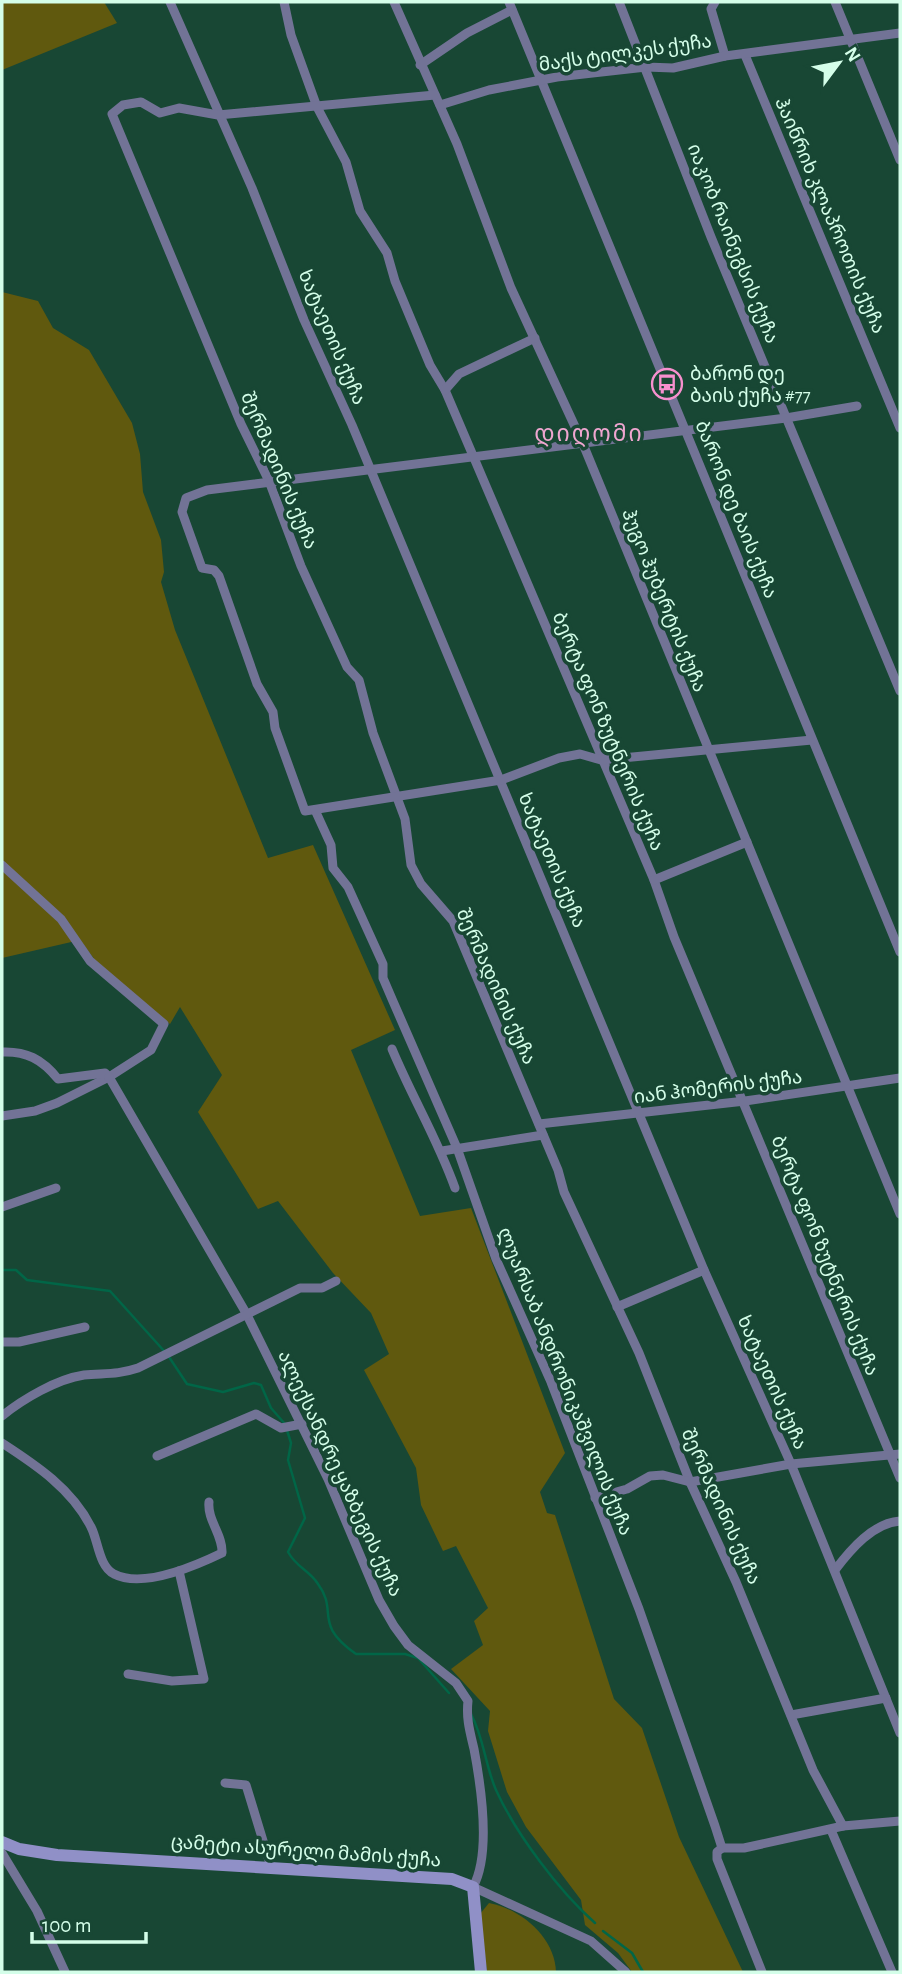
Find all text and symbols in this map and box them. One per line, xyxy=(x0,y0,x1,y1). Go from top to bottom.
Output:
north arrow xyxy=(804,28,874,98)
street label: მაქს ტილკეს ქუჩა xyxy=(538,32,713,77)
text: N xyxy=(841,44,864,65)
street label: ჰაინრიხ კლაპროთის ქუჩა xyxy=(769,94,889,337)
street label: იაკობ რაინეგსის ქუჩა xyxy=(683,141,782,346)
street label: ხატაეთის ქუჩა xyxy=(294,267,369,408)
place label: ბარონ დე ბაის ქუჩა #77 xyxy=(690,364,811,407)
bus stop icon: ბარონ დე ბაის ქუჩა #77 xyxy=(650,367,684,401)
street label: შერმადინის ქუჩა xyxy=(235,389,321,553)
street label: ბარონ დე ბაის ქუჩა xyxy=(689,418,781,602)
district label: დიღომი xyxy=(534,423,644,447)
street label: ჰუგო ჰუბერტის ქუჩა xyxy=(617,506,710,695)
street label: ბერტა ფონ ზუტნერის ქუჩა xyxy=(548,609,668,854)
street label: ხატაეთის ქუჩა xyxy=(514,790,589,931)
street label: შერმადინის ქუჩა xyxy=(451,905,539,1068)
street label: იან ჰომერის ქუჩა xyxy=(633,1067,804,1108)
street label: ბერტა ფონ ზუტნერის ქუჩა xyxy=(767,1132,883,1379)
street label: ლუარსაბ ანდრონიკაშვილის ქუჩა xyxy=(492,1225,636,1539)
street label: ხატაეთის ქუჩა xyxy=(733,1313,810,1453)
street label: ალექსანდრე ყაზბეგის ქუჩა xyxy=(272,1347,406,1601)
street label: შერმადინის ქუჩა xyxy=(676,1425,764,1588)
street label: ცამეტი ასურელი მამის ქუჩა xyxy=(170,1832,442,1872)
scale bar xyxy=(32,1900,145,1944)
text: 100 m xyxy=(42,1915,92,1936)

